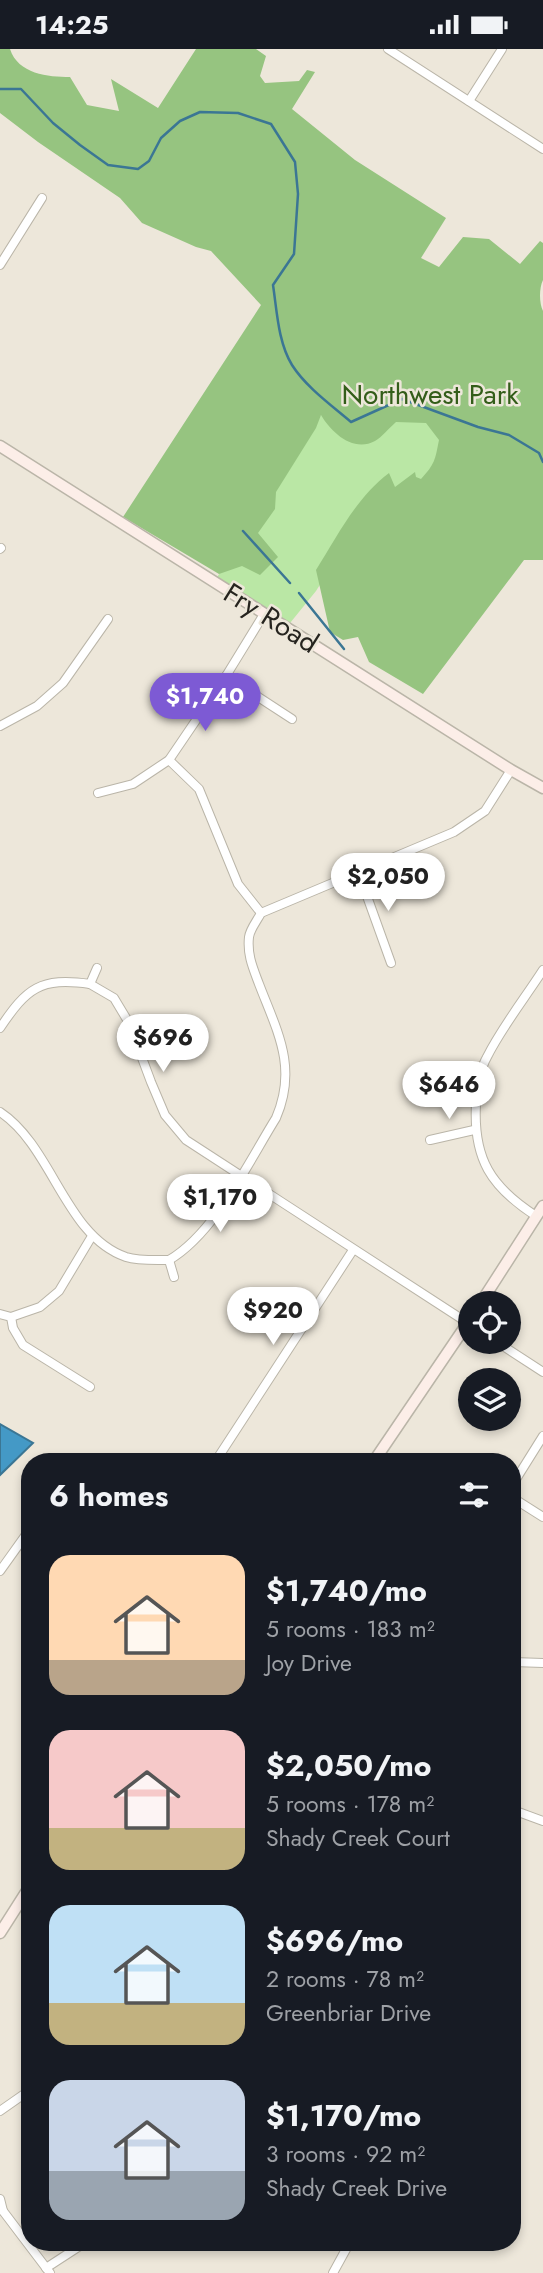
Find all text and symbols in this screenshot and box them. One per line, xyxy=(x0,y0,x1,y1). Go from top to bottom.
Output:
text: 14:25 xyxy=(35,6,109,44)
park label: Northwest Park xyxy=(341,374,519,415)
street label: Fry Road xyxy=(216,573,326,663)
pin: $1,740 xyxy=(148,673,262,733)
text: $1,740 xyxy=(166,679,244,713)
pin: $2,050 xyxy=(331,853,445,913)
text: $2,050 xyxy=(347,859,429,893)
pin: $696 xyxy=(122,1014,204,1074)
text: $696 xyxy=(133,1020,193,1054)
pin: $646 xyxy=(408,1061,490,1121)
text: $646 xyxy=(418,1067,480,1101)
pin: $1,170 xyxy=(163,1175,277,1234)
text: $1,170 xyxy=(183,1180,257,1214)
pin: $920 xyxy=(232,1287,314,1347)
map controls xyxy=(458,1291,521,1431)
button: locate xyxy=(458,1291,521,1354)
text: $920 xyxy=(243,1293,303,1327)
button: layers xyxy=(458,1368,521,1431)
text: 6 homes xyxy=(49,1474,168,1517)
icon: filters xyxy=(455,1476,493,1514)
text: $1,740/mo xyxy=(266,1569,427,1612)
icon: home xyxy=(105,1583,189,1667)
text: 5 rooms · 183 m² xyxy=(266,1612,435,1646)
text: Joy Drive xyxy=(266,1646,352,1680)
text: $2,050/mo xyxy=(266,1744,432,1787)
icon: home xyxy=(105,1758,189,1842)
text: 5 rooms · 178 m² xyxy=(266,1787,434,1821)
text: Shady Creek Court xyxy=(266,1821,450,1855)
text: $696/mo xyxy=(266,1919,403,1962)
icon: home xyxy=(105,1933,189,2017)
text: 2 rooms · 78 m² xyxy=(266,1962,424,1996)
text: Greenbriar Drive xyxy=(266,1996,431,2030)
text: $1,170/mo xyxy=(266,2094,421,2137)
icon: home xyxy=(105,2108,189,2192)
text: 3 rooms · 92 m² xyxy=(266,2137,425,2171)
text: Shady Creek Drive xyxy=(266,2171,447,2205)

